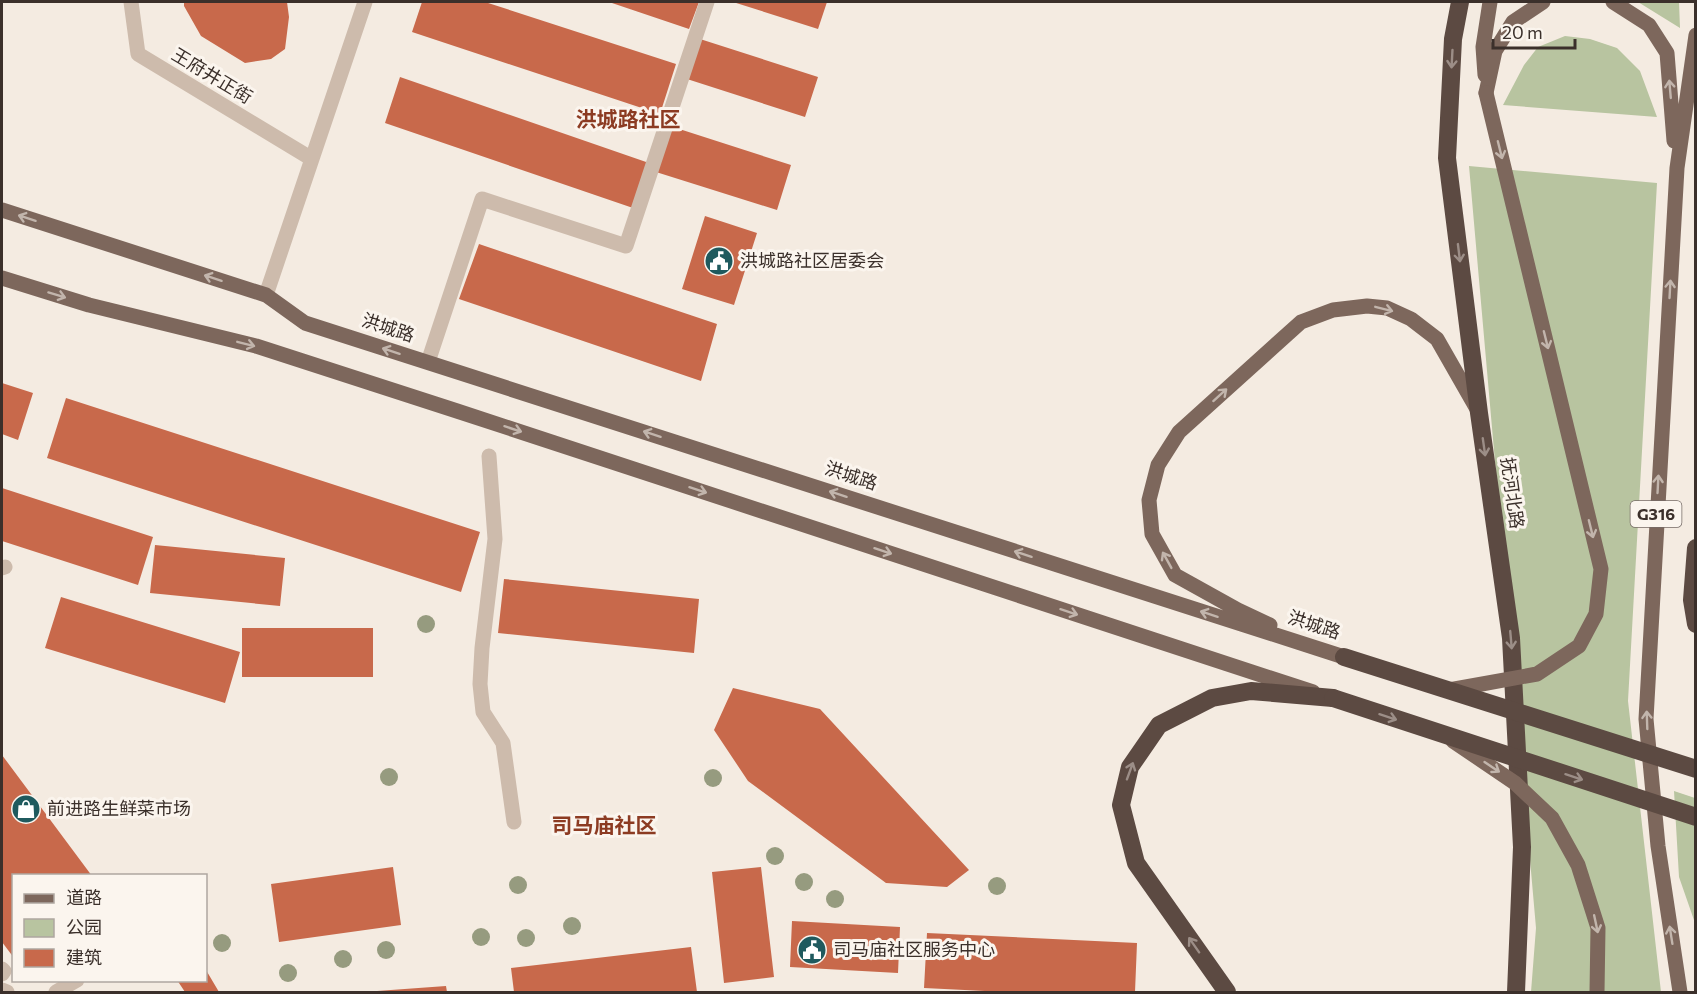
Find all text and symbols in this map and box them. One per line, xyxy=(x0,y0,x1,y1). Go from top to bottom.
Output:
scale bar xyxy=(1493,12,1576,50)
text: 20 m xyxy=(1502,21,1543,43)
street label: 王府井正街 xyxy=(168,43,257,108)
one-way arrow xyxy=(1446,49,1457,69)
one-way arrow xyxy=(1664,79,1675,99)
district label: 洪城路社区 xyxy=(576,106,681,131)
one-way arrow xyxy=(1495,140,1507,159)
one-way arrow xyxy=(18,212,37,223)
one-way arrow xyxy=(1454,243,1465,263)
public building icon: 洪城路社区居委会 xyxy=(703,245,735,277)
place label: 洪城路社区居委会 xyxy=(740,249,884,271)
one-way arrow xyxy=(204,271,223,282)
one-way arrow xyxy=(1664,279,1675,299)
one-way arrow xyxy=(47,290,66,301)
one-way arrow xyxy=(1374,304,1393,316)
street label: 洪城路 xyxy=(359,308,417,346)
one-way arrow xyxy=(1540,330,1552,349)
one-way arrow xyxy=(236,338,255,350)
one-way arrow xyxy=(382,345,401,356)
one-way arrow xyxy=(1212,388,1227,402)
one-way arrow xyxy=(503,424,522,435)
one-way arrow xyxy=(643,428,662,439)
one-way arrow xyxy=(1478,436,1489,456)
street label: 洪城路 xyxy=(822,456,880,494)
street label: 抚河北路 xyxy=(1497,456,1529,530)
one-way arrow xyxy=(1653,474,1664,494)
one-way arrow xyxy=(688,485,707,496)
one-way arrow xyxy=(829,488,848,499)
road number: G316 xyxy=(1630,501,1682,527)
one-way arrow xyxy=(1586,520,1598,539)
one-way arrow xyxy=(873,546,892,557)
one-way arrow xyxy=(1014,548,1033,559)
one-way arrow xyxy=(1161,552,1172,570)
street label: 洪城路 xyxy=(1285,605,1343,643)
one-way arrow xyxy=(1059,607,1078,618)
one-way arrow xyxy=(1200,607,1219,618)
one-way arrow xyxy=(1505,629,1516,649)
one-way arrow xyxy=(1641,711,1652,731)
one-way arrow xyxy=(1378,712,1397,723)
one-way arrow xyxy=(1483,761,1499,773)
one-way arrow xyxy=(1126,762,1137,781)
one-way arrow xyxy=(1564,773,1583,784)
shop icon: 前进路生鲜菜市场 xyxy=(10,793,42,825)
place label: 前进路生鲜菜市场 xyxy=(47,797,191,819)
district label: 司马庙社区 xyxy=(552,812,657,837)
legend xyxy=(12,874,207,982)
text: 道路 xyxy=(66,886,102,908)
one-way arrow xyxy=(1591,914,1602,933)
text: 公园 xyxy=(66,916,102,938)
one-way arrow xyxy=(1666,925,1677,945)
public building icon: 司马庙社区服务中心 xyxy=(796,934,828,966)
one-way arrow xyxy=(1187,937,1200,953)
place label: 司马庙社区服务中心 xyxy=(833,938,995,960)
text: 建筑 xyxy=(66,946,102,968)

